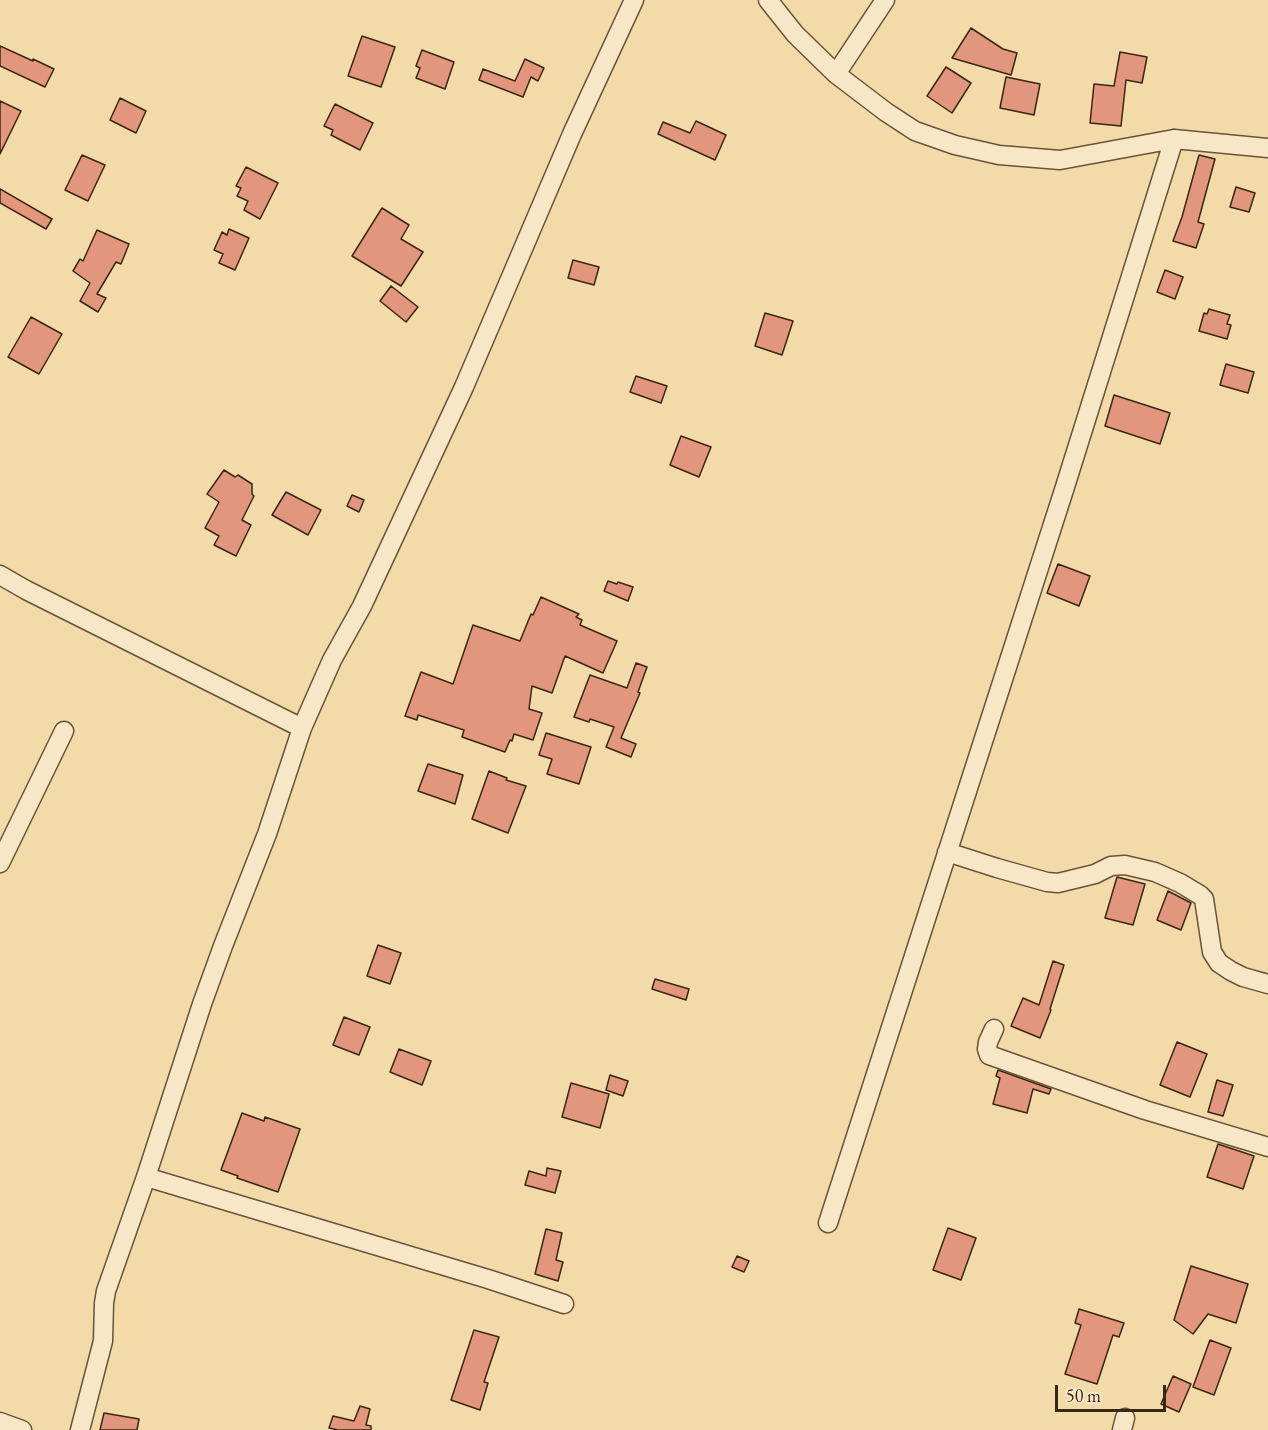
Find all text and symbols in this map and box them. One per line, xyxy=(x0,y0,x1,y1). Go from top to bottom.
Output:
scale bar xyxy=(1058,1373,1169,1411)
text: 50 m xyxy=(1066,1384,1101,1407)

